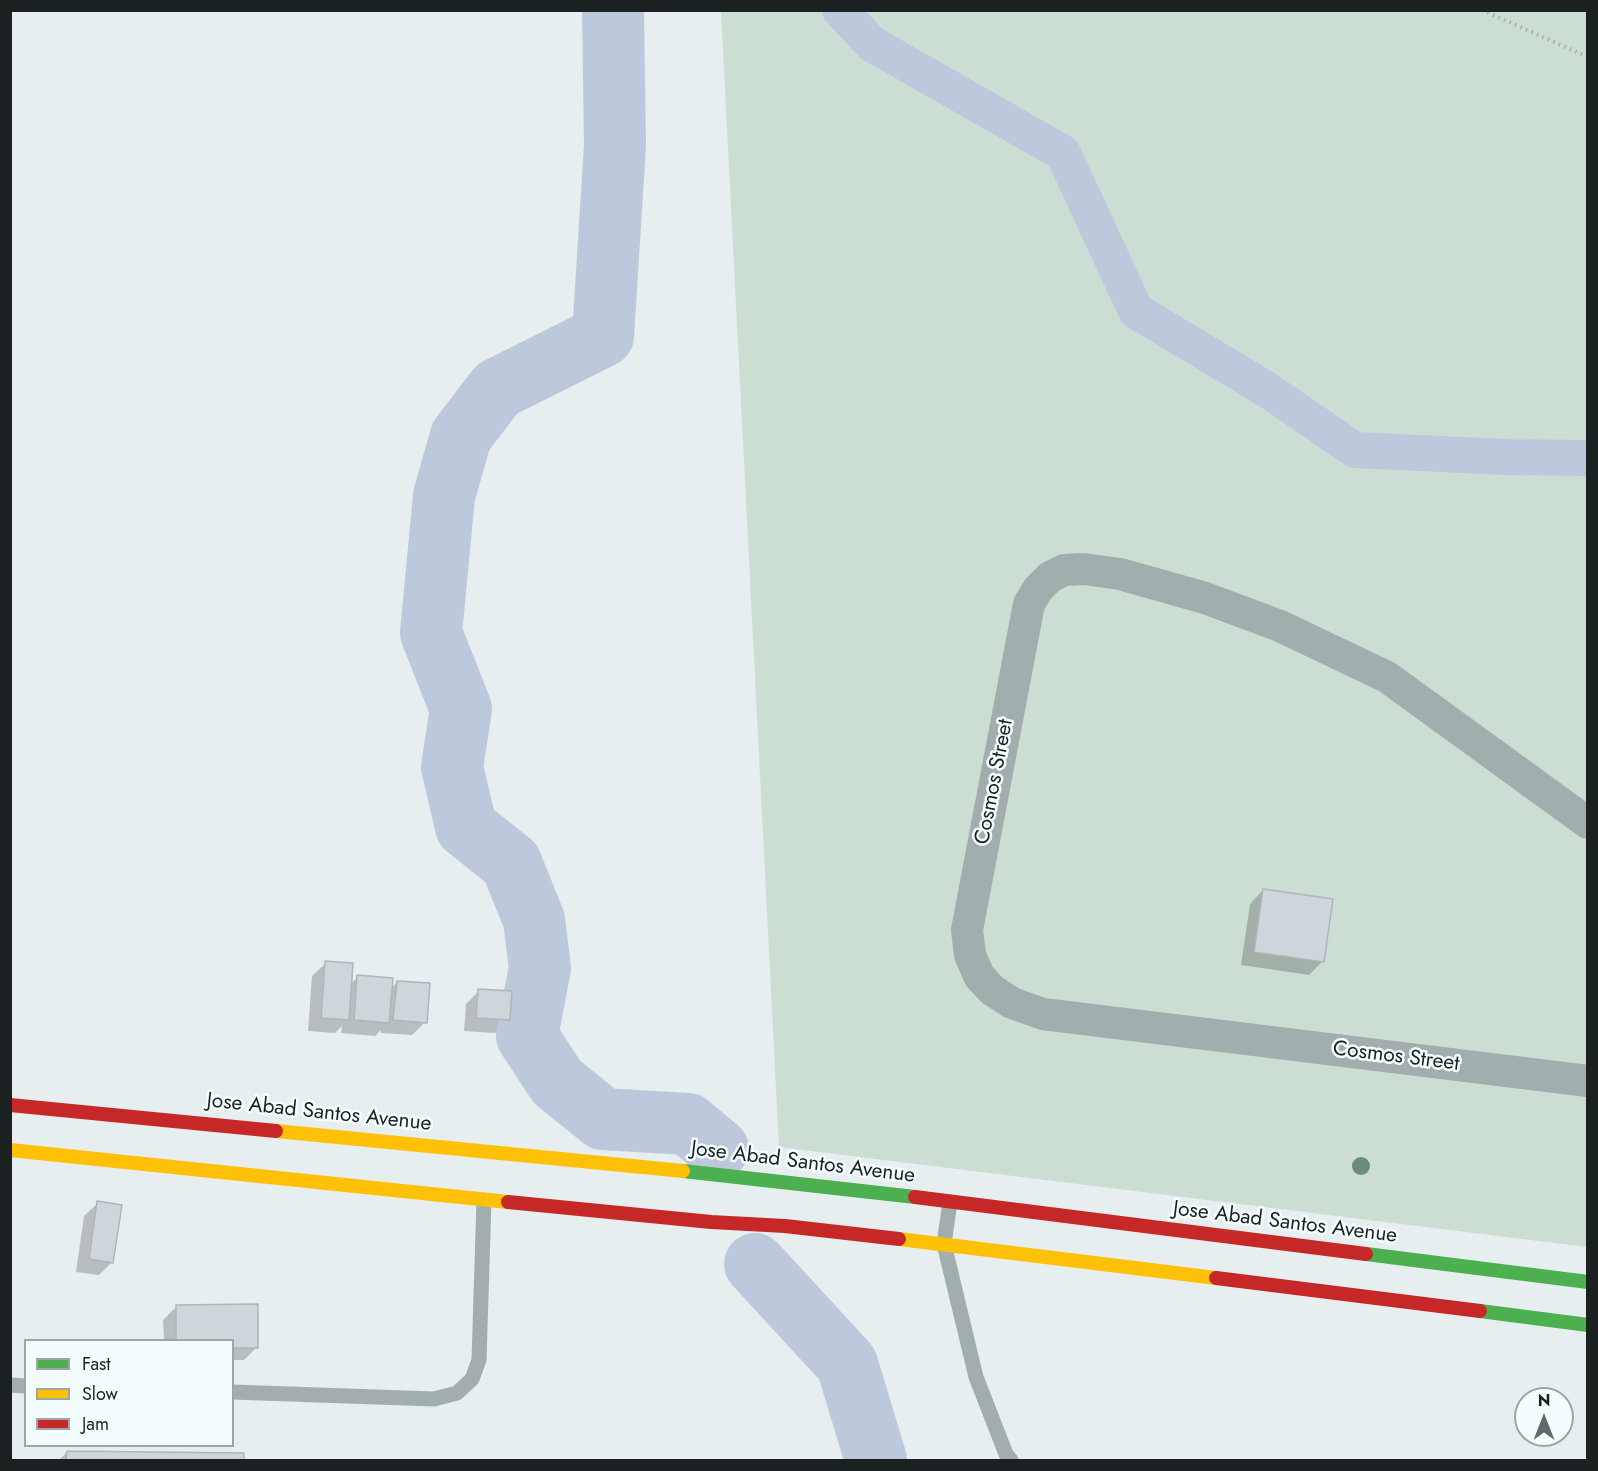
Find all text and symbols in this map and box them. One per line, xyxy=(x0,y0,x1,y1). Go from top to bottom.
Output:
street label: Cosmos Street xyxy=(971,717,1019,847)
street label: Cosmos Street xyxy=(1331,1037,1461,1077)
street label: Jose Abad Santos Avenue xyxy=(205,1089,433,1137)
street label: Jose Abad Santos Avenue xyxy=(690,1137,916,1189)
street label: Jose Abad Santos Avenue xyxy=(1172,1197,1398,1249)
legend xyxy=(24,1339,234,1447)
text: Fast xyxy=(82,1351,111,1377)
text: Slow xyxy=(82,1381,118,1407)
north arrow xyxy=(1514,1387,1574,1447)
text: N xyxy=(1538,1389,1550,1412)
text: Jam xyxy=(82,1411,109,1437)

